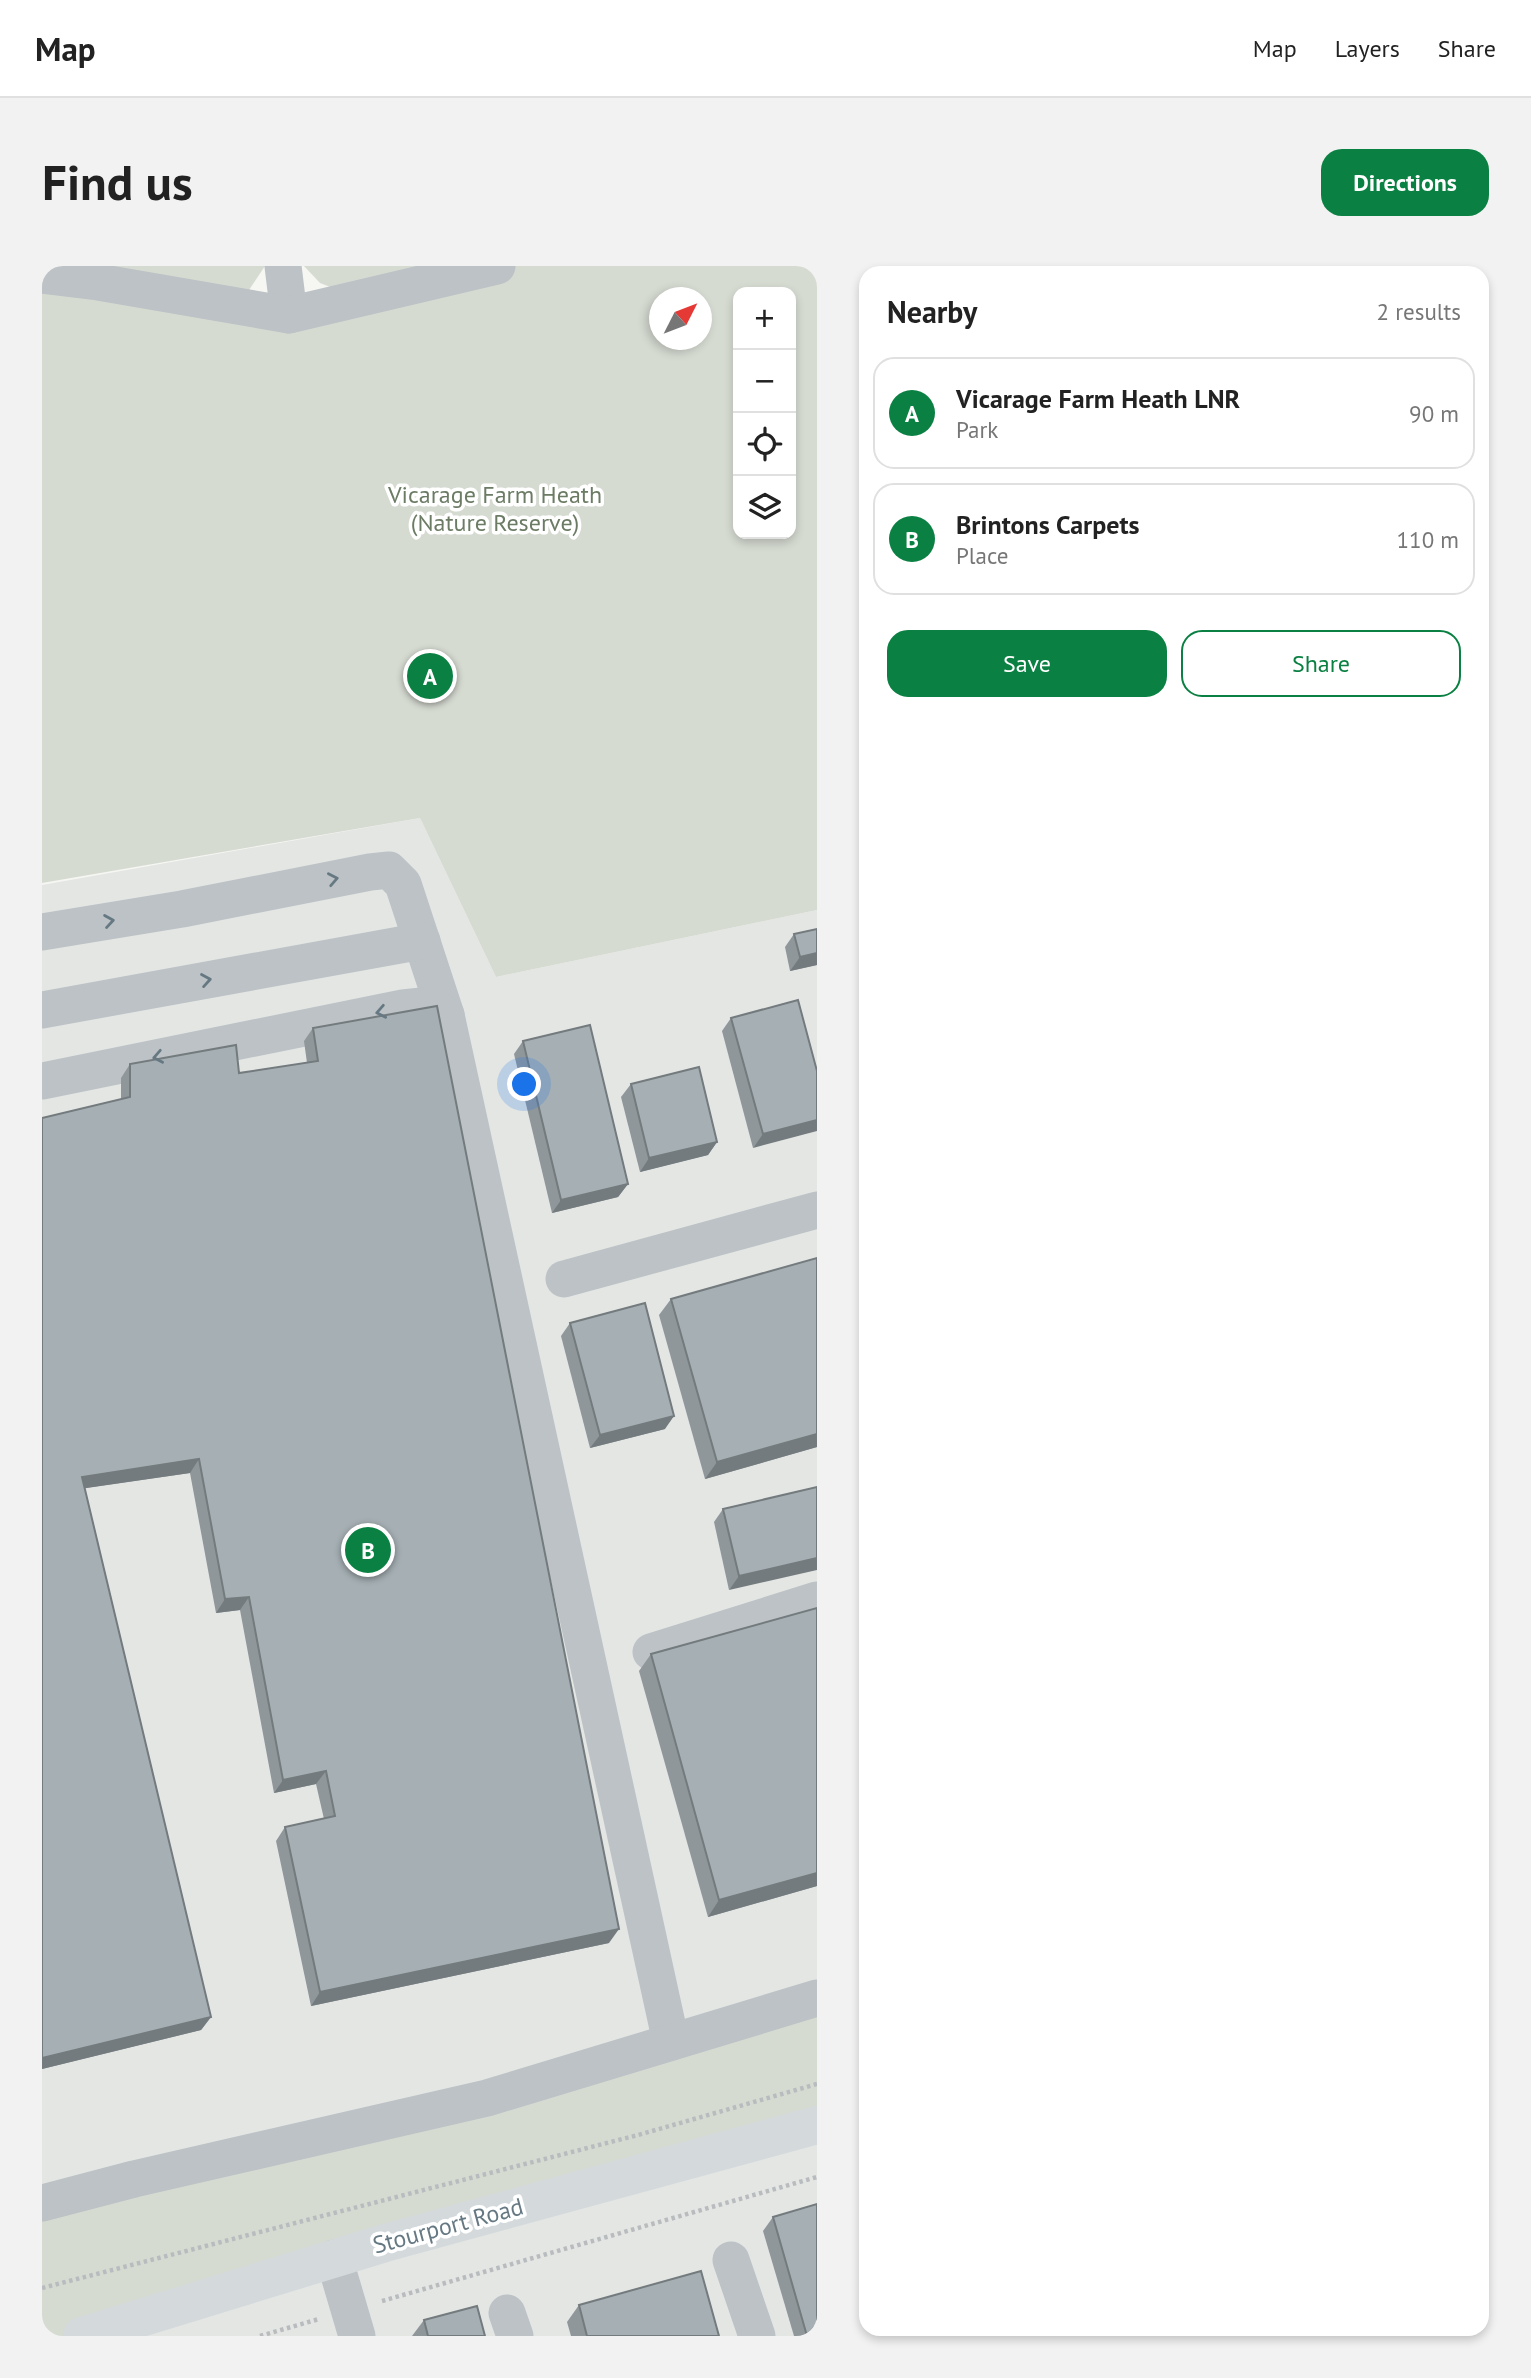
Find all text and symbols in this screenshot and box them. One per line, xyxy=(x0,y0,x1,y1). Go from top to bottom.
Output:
text: Map xyxy=(35,27,96,70)
text: Map xyxy=(1253,33,1297,64)
text: Layers xyxy=(1335,33,1400,64)
text: Share xyxy=(1438,33,1496,64)
button: Directions xyxy=(1321,149,1489,216)
text: Find us xyxy=(42,150,193,214)
north arrow xyxy=(649,287,712,350)
map controls xyxy=(733,287,796,539)
button: + xyxy=(733,287,796,350)
text: Nearby xyxy=(887,292,977,331)
text: 2 results xyxy=(1377,297,1461,326)
button: − xyxy=(733,350,796,413)
text: Vicarage Farm Heath LNR xyxy=(956,382,1240,415)
text: A xyxy=(905,399,919,428)
text: 90 m xyxy=(1409,399,1459,428)
button: locate xyxy=(733,413,796,476)
text: Park xyxy=(956,415,998,444)
button: layers xyxy=(733,476,796,539)
park label: Vicarage Farm Heath (Nature Reserve) xyxy=(387,479,602,538)
text: Brintons Carpets xyxy=(956,508,1140,541)
text: B xyxy=(905,525,919,554)
text: 110 m xyxy=(1397,525,1459,554)
text: Place xyxy=(956,541,1009,570)
button: Save xyxy=(887,630,1167,697)
button: Share xyxy=(1181,630,1461,697)
pin: A xyxy=(407,650,453,702)
one-way arrow xyxy=(327,872,339,887)
one-way arrow xyxy=(103,914,115,929)
one-way arrow xyxy=(200,973,212,988)
one-way arrow xyxy=(375,1004,387,1019)
one-way arrow xyxy=(152,1049,164,1064)
your location xyxy=(507,1067,541,1101)
pin: B xyxy=(345,1524,391,1576)
street label: Stourport Road xyxy=(369,2191,527,2261)

